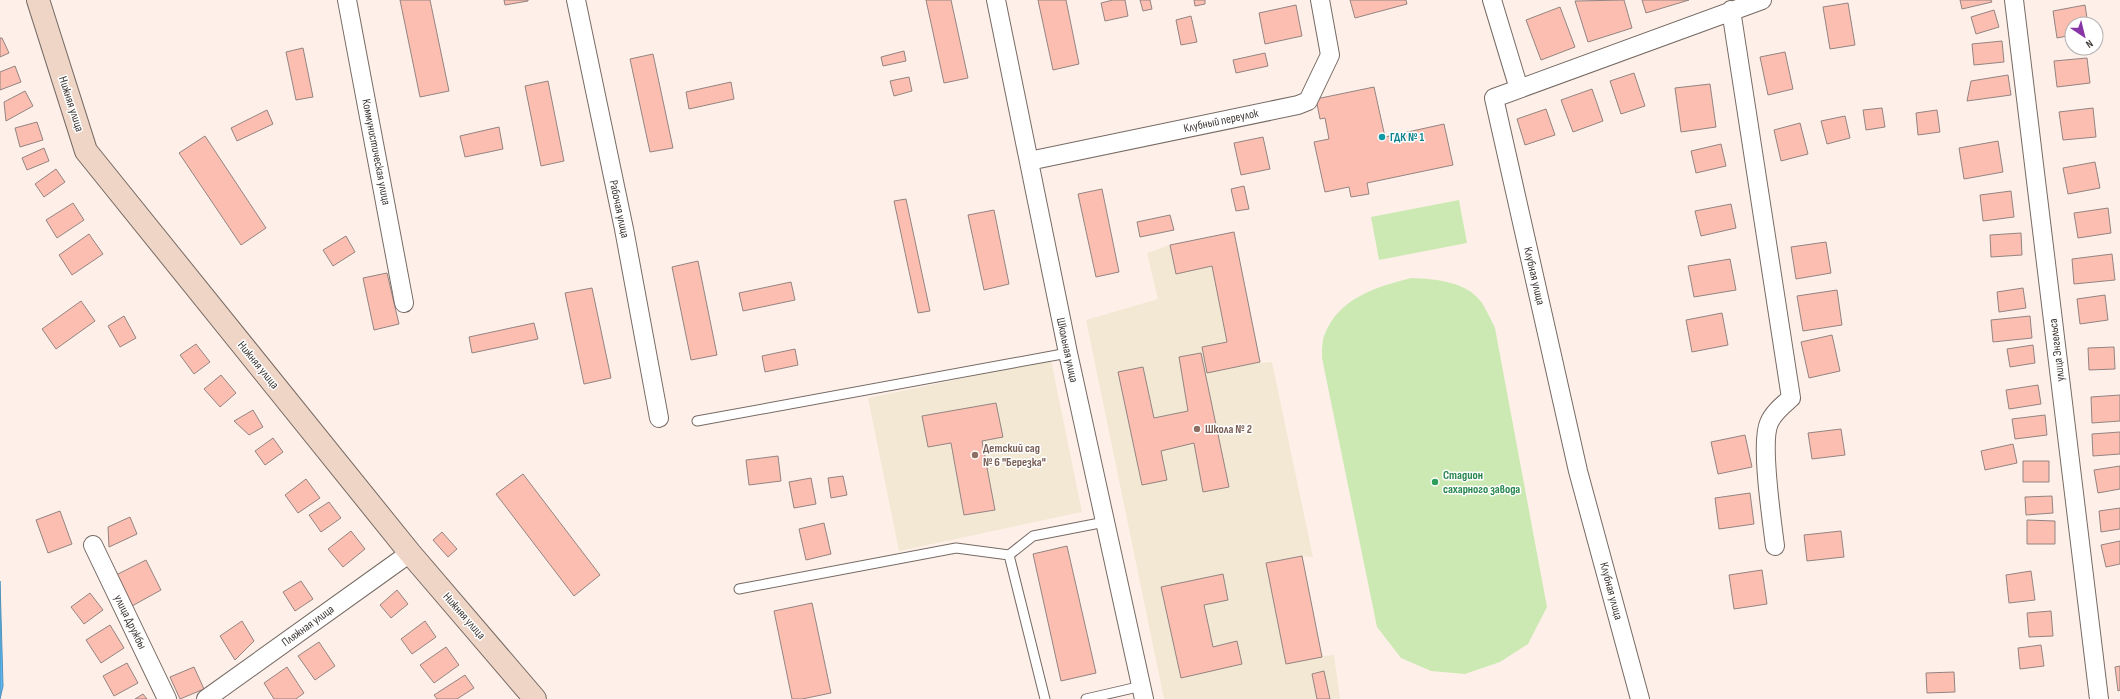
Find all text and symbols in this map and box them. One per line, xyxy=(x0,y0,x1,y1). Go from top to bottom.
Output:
north arrow xyxy=(2064,16,2104,56)
text: N xyxy=(2083,37,2096,51)
street label: Нижняя улица xyxy=(55,74,87,134)
street label: Коммунистическая улица xyxy=(358,98,394,207)
street label: Клубный переулок xyxy=(1182,106,1260,136)
place label: ГДК № 1 xyxy=(1390,130,1424,145)
marker: ГДК № 1 xyxy=(1377,132,1387,142)
street label: Рабочая улица xyxy=(606,179,633,240)
street label: Клубная улица xyxy=(1520,246,1548,307)
street label: Школьная улица xyxy=(1053,316,1081,384)
street label: улица Энгельса xyxy=(2046,317,2068,382)
street label: Нижняя улица xyxy=(234,338,282,392)
place label: Школа № 2 xyxy=(1205,422,1252,437)
marker: Школа № 2 xyxy=(1192,424,1202,434)
place label: Детский сад № 6 "Березка" xyxy=(983,441,1046,470)
marker: Детский сад № 6 "Березка" xyxy=(970,450,980,460)
place label: Стадион сахарного завода xyxy=(1443,468,1520,497)
marker: Стадион сахарного завода xyxy=(1430,477,1440,487)
street label: Клубная улица xyxy=(1596,561,1626,622)
street label: Нижняя улица xyxy=(440,589,489,643)
street label: улица Дружбы xyxy=(110,592,150,652)
street label: Пляжная улица xyxy=(279,602,337,650)

